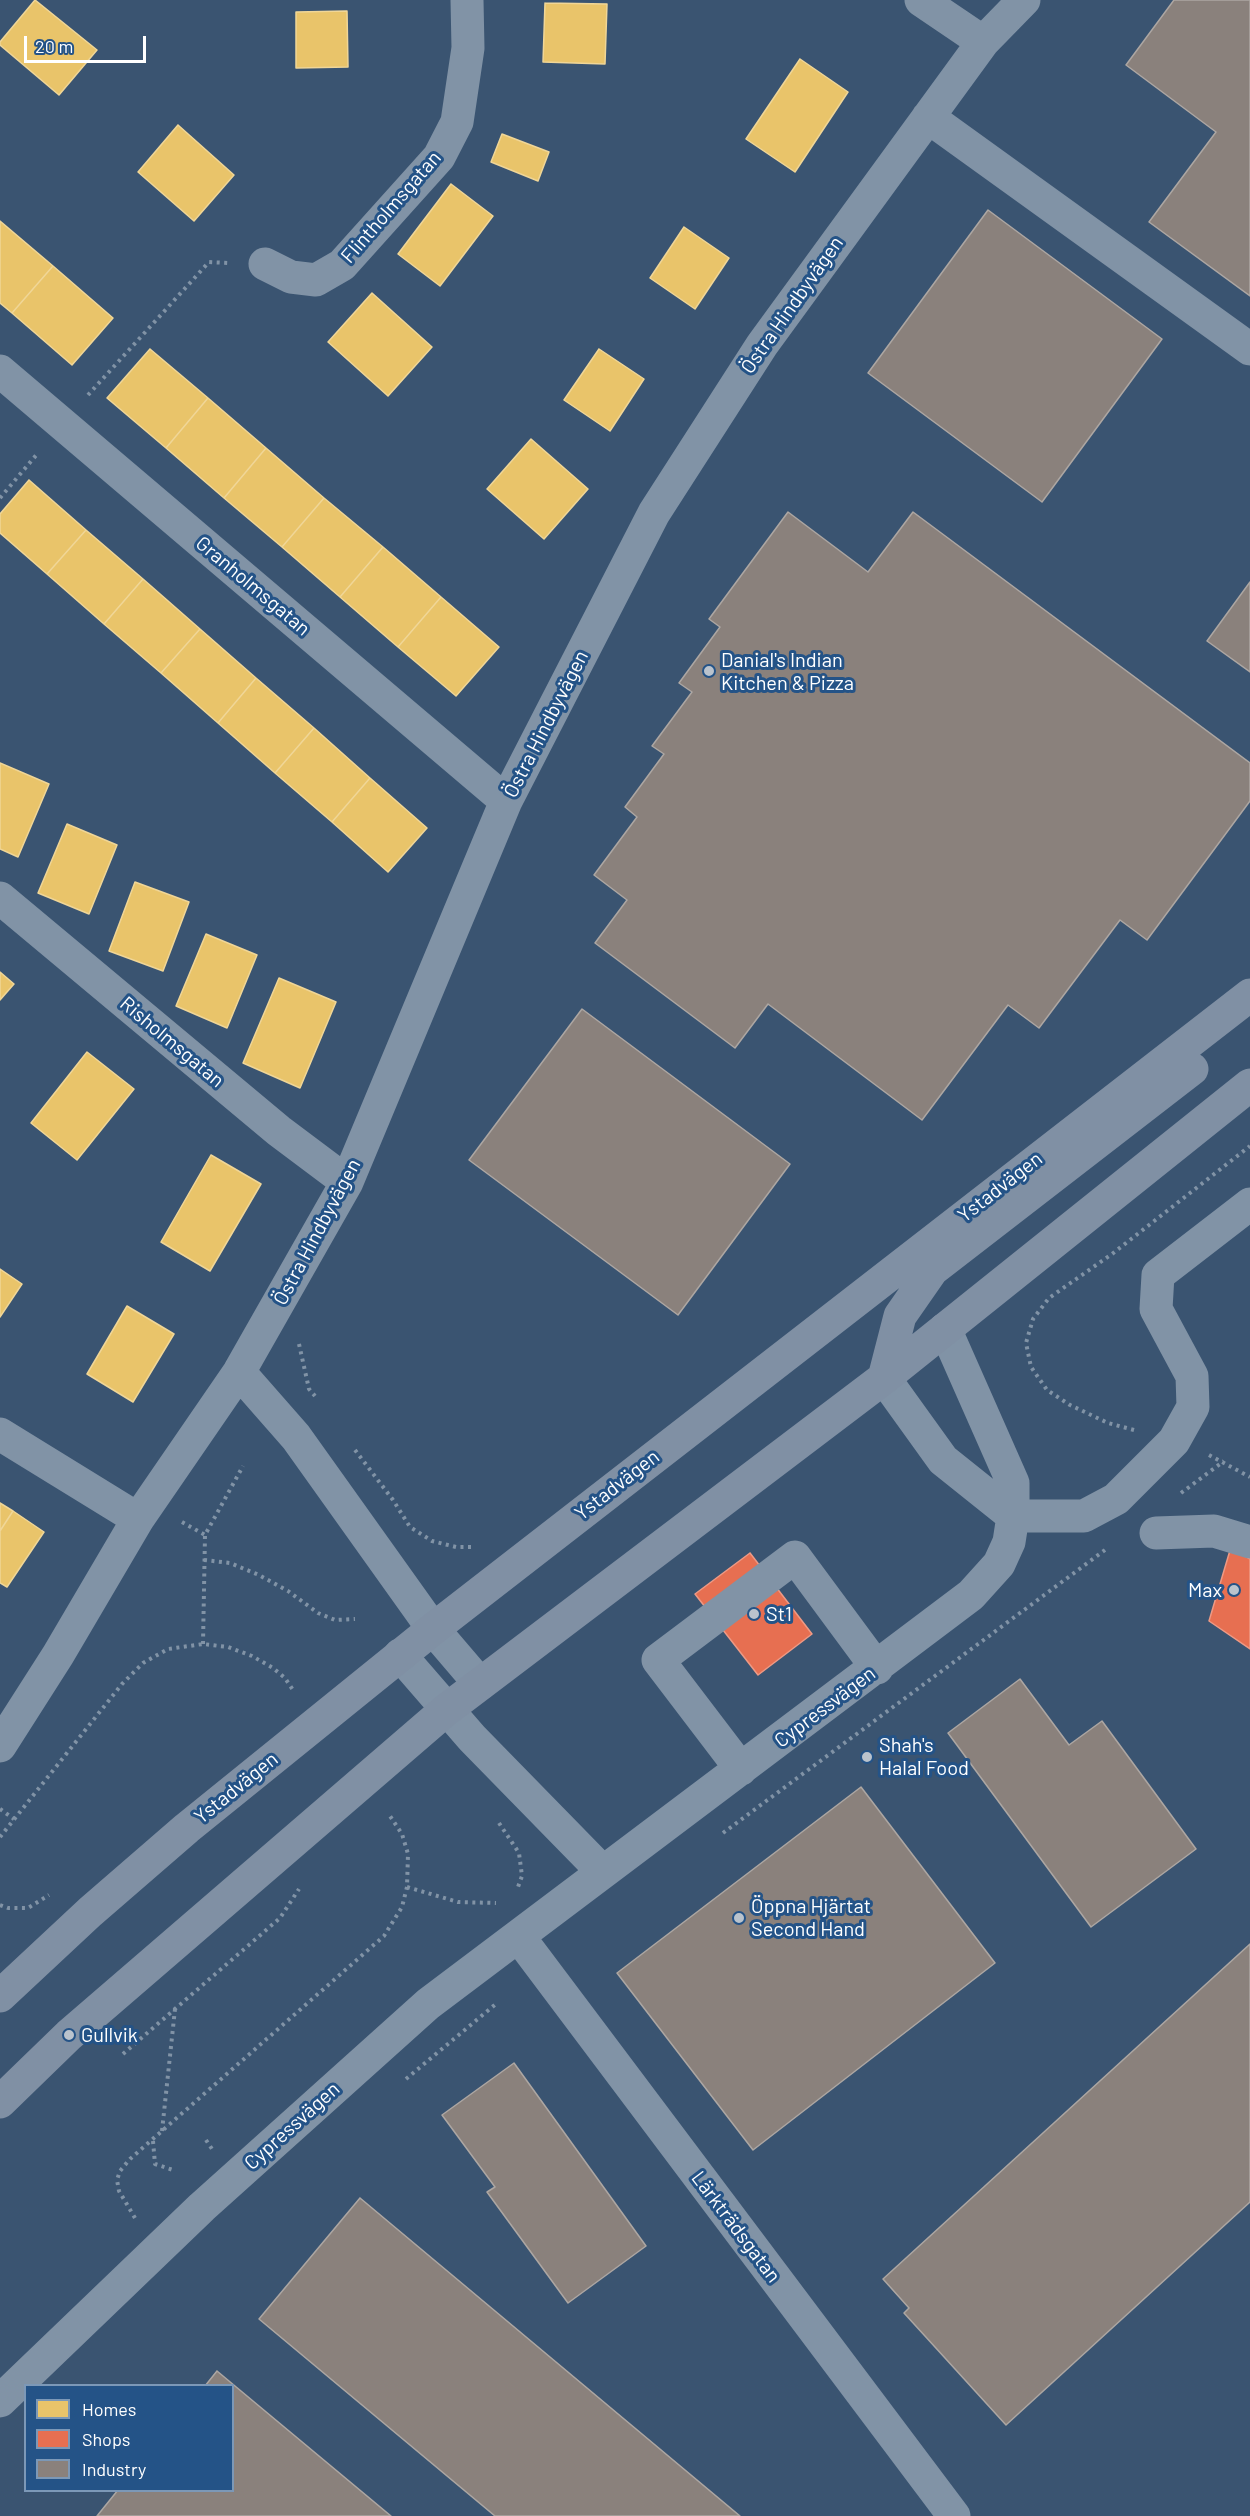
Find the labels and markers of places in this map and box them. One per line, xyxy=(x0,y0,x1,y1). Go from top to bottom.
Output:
place label: Danial's Indian Kitchen & Pizza xyxy=(721,648,854,695)
marker: Danial's Indian Kitchen & Pizza xyxy=(702,664,716,678)
place label: Max xyxy=(1188,1578,1222,1602)
marker: Max xyxy=(1227,1583,1241,1597)
place label: St1 xyxy=(766,1602,792,1626)
marker: St1 xyxy=(747,1607,761,1621)
place label: Shah's Halal Food xyxy=(879,1733,969,1780)
marker: Shah's Halal Food xyxy=(860,1750,874,1764)
place label: Öppna Hjärtat Second Hand xyxy=(751,1894,871,1941)
marker: Öppna Hjärtat Second Hand xyxy=(732,1911,746,1925)
place label: Gullvik xyxy=(81,2023,138,2047)
marker: Gullvik xyxy=(62,2028,76,2042)

